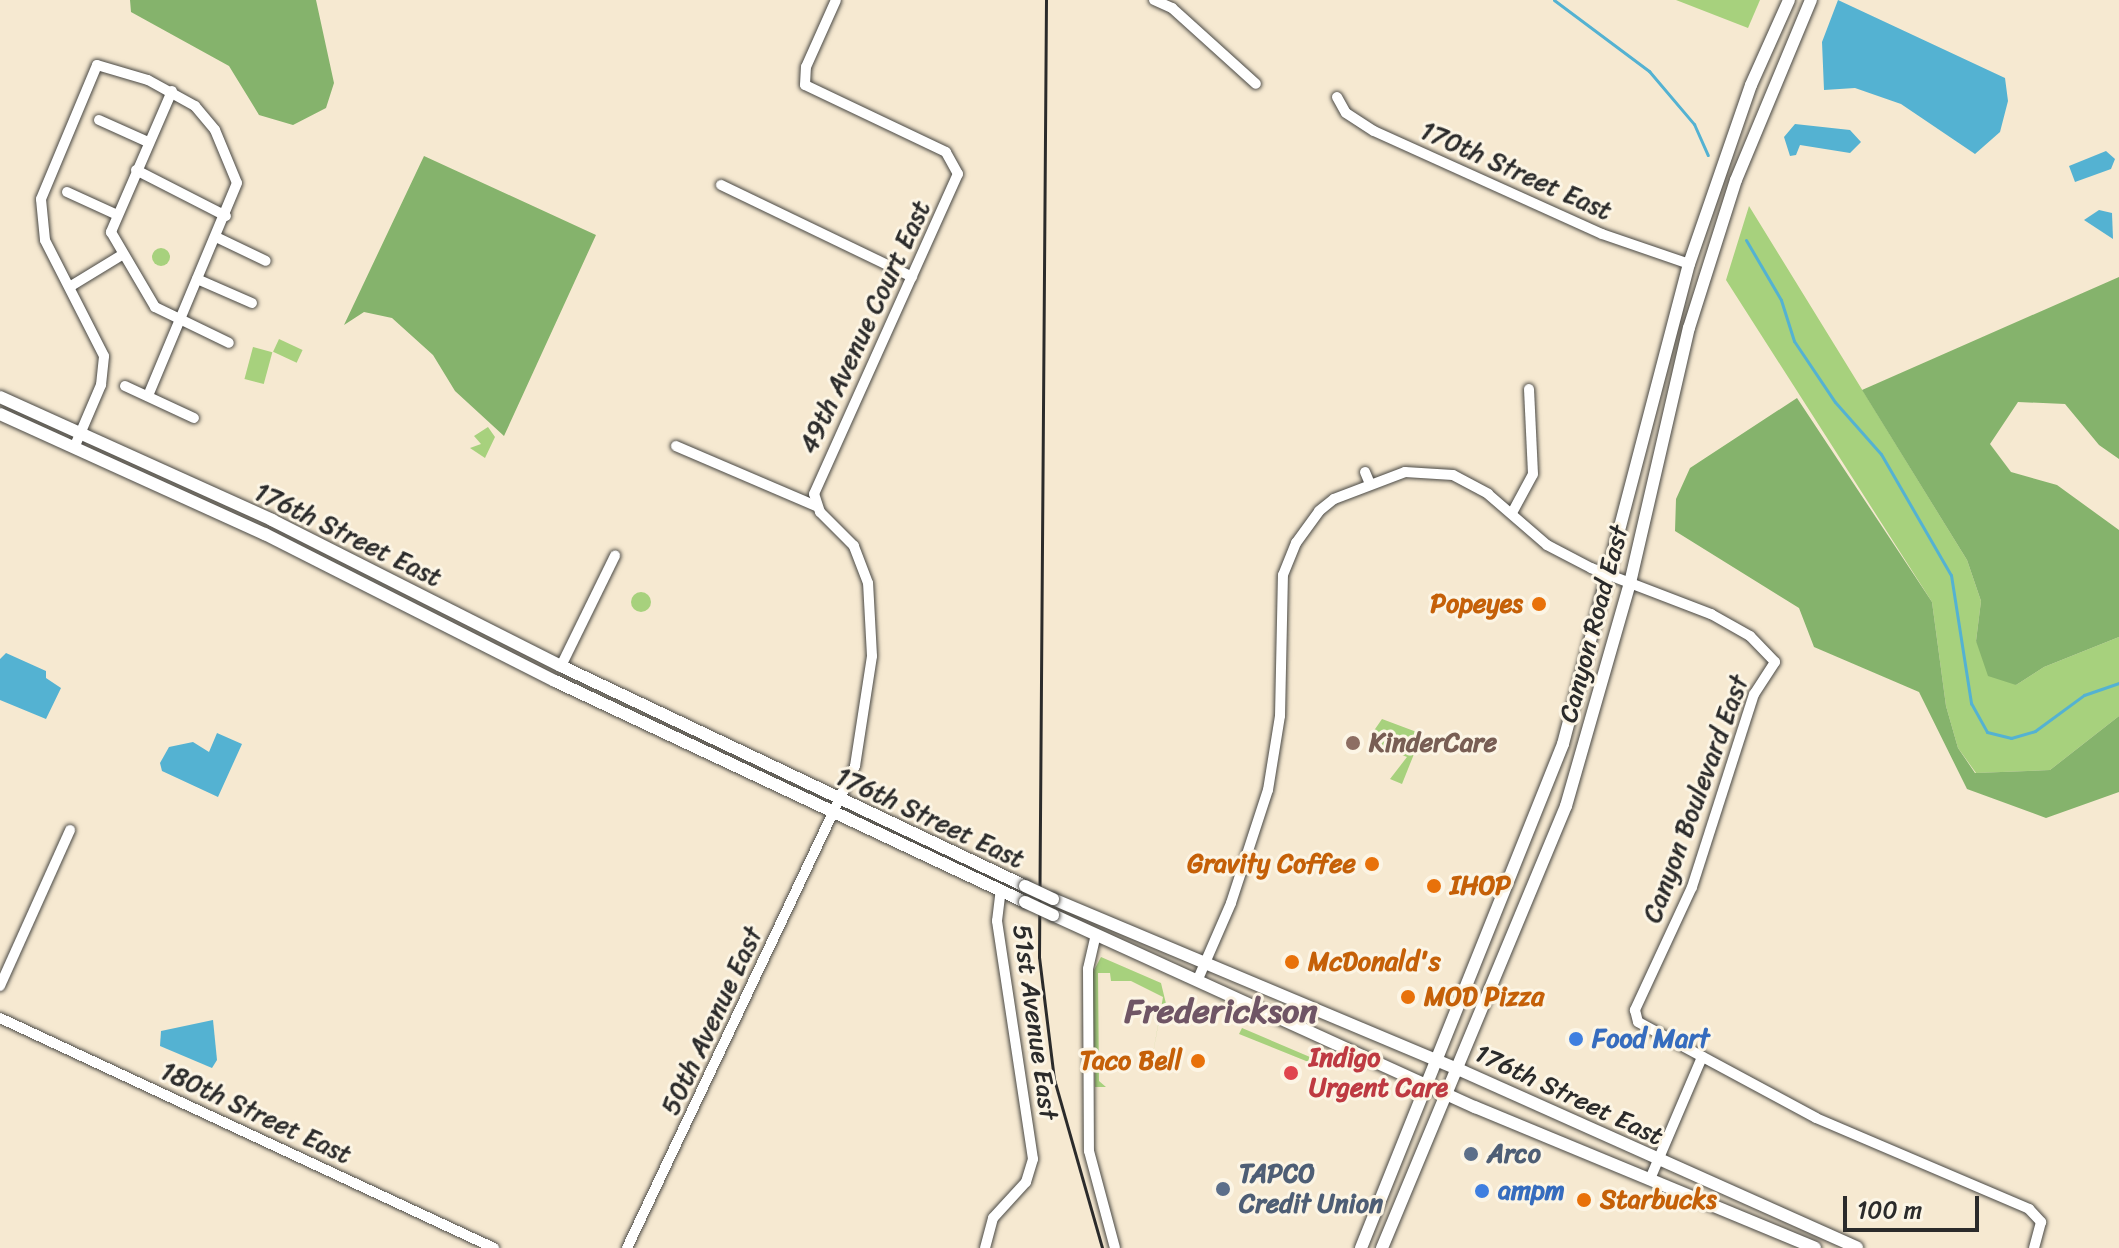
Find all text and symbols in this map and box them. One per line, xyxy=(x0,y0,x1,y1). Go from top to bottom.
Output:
street label: 170th Street East xyxy=(1415,115,1617,227)
street label: 49th Avenue Court East xyxy=(792,195,938,459)
street label: 176th Street East xyxy=(249,476,447,594)
street label: Canyon Road East xyxy=(1553,521,1635,727)
place label: Popeyes xyxy=(1430,588,1523,620)
marker: Popeyes xyxy=(1530,595,1548,613)
street label: Canyon Boulevard East xyxy=(1637,671,1755,927)
place label: KinderCare xyxy=(1369,727,1497,759)
marker: KinderCare xyxy=(1344,734,1362,752)
street label: 176th Street East xyxy=(830,760,1030,876)
place label: Gravity Coffee xyxy=(1188,848,1356,880)
marker: Gravity Coffee xyxy=(1363,855,1381,873)
place label: IHOP xyxy=(1450,870,1511,902)
marker: IHOP xyxy=(1425,877,1443,895)
street label: 50th Avenue East xyxy=(655,922,769,1120)
street label: 51st Avenue East xyxy=(1006,922,1064,1122)
place label: McDonald's xyxy=(1308,946,1441,978)
marker: McDonald's xyxy=(1283,953,1301,971)
place label: MOD Pizza xyxy=(1424,981,1545,1013)
marker: MOD Pizza xyxy=(1399,988,1417,1006)
district label: Frederickson xyxy=(1124,992,1318,1032)
place label: Food Mart xyxy=(1592,1023,1709,1055)
marker: Food Mart xyxy=(1567,1030,1585,1048)
street label: 176th Street East xyxy=(1469,1037,1669,1153)
place label: Indigo Urgent Care xyxy=(1309,1042,1449,1104)
place label: Taco Bell xyxy=(1079,1045,1182,1077)
marker: Taco Bell xyxy=(1189,1052,1207,1070)
street label: 180th Street East xyxy=(155,1055,357,1171)
marker: Indigo Urgent Care xyxy=(1280,1062,1302,1084)
place label: Arco xyxy=(1487,1138,1541,1170)
marker: Arco xyxy=(1462,1145,1480,1163)
place label: TAPCO Credit Union xyxy=(1239,1158,1383,1220)
place label: ampm xyxy=(1498,1175,1565,1207)
marker: TAPCO Credit Union xyxy=(1214,1180,1232,1198)
scale bar xyxy=(1847,1180,1983,1230)
marker: ampm xyxy=(1473,1182,1491,1200)
place label: Starbucks xyxy=(1600,1184,1717,1216)
text: 100 m xyxy=(1857,1189,1922,1231)
marker: Starbucks xyxy=(1575,1191,1593,1209)

